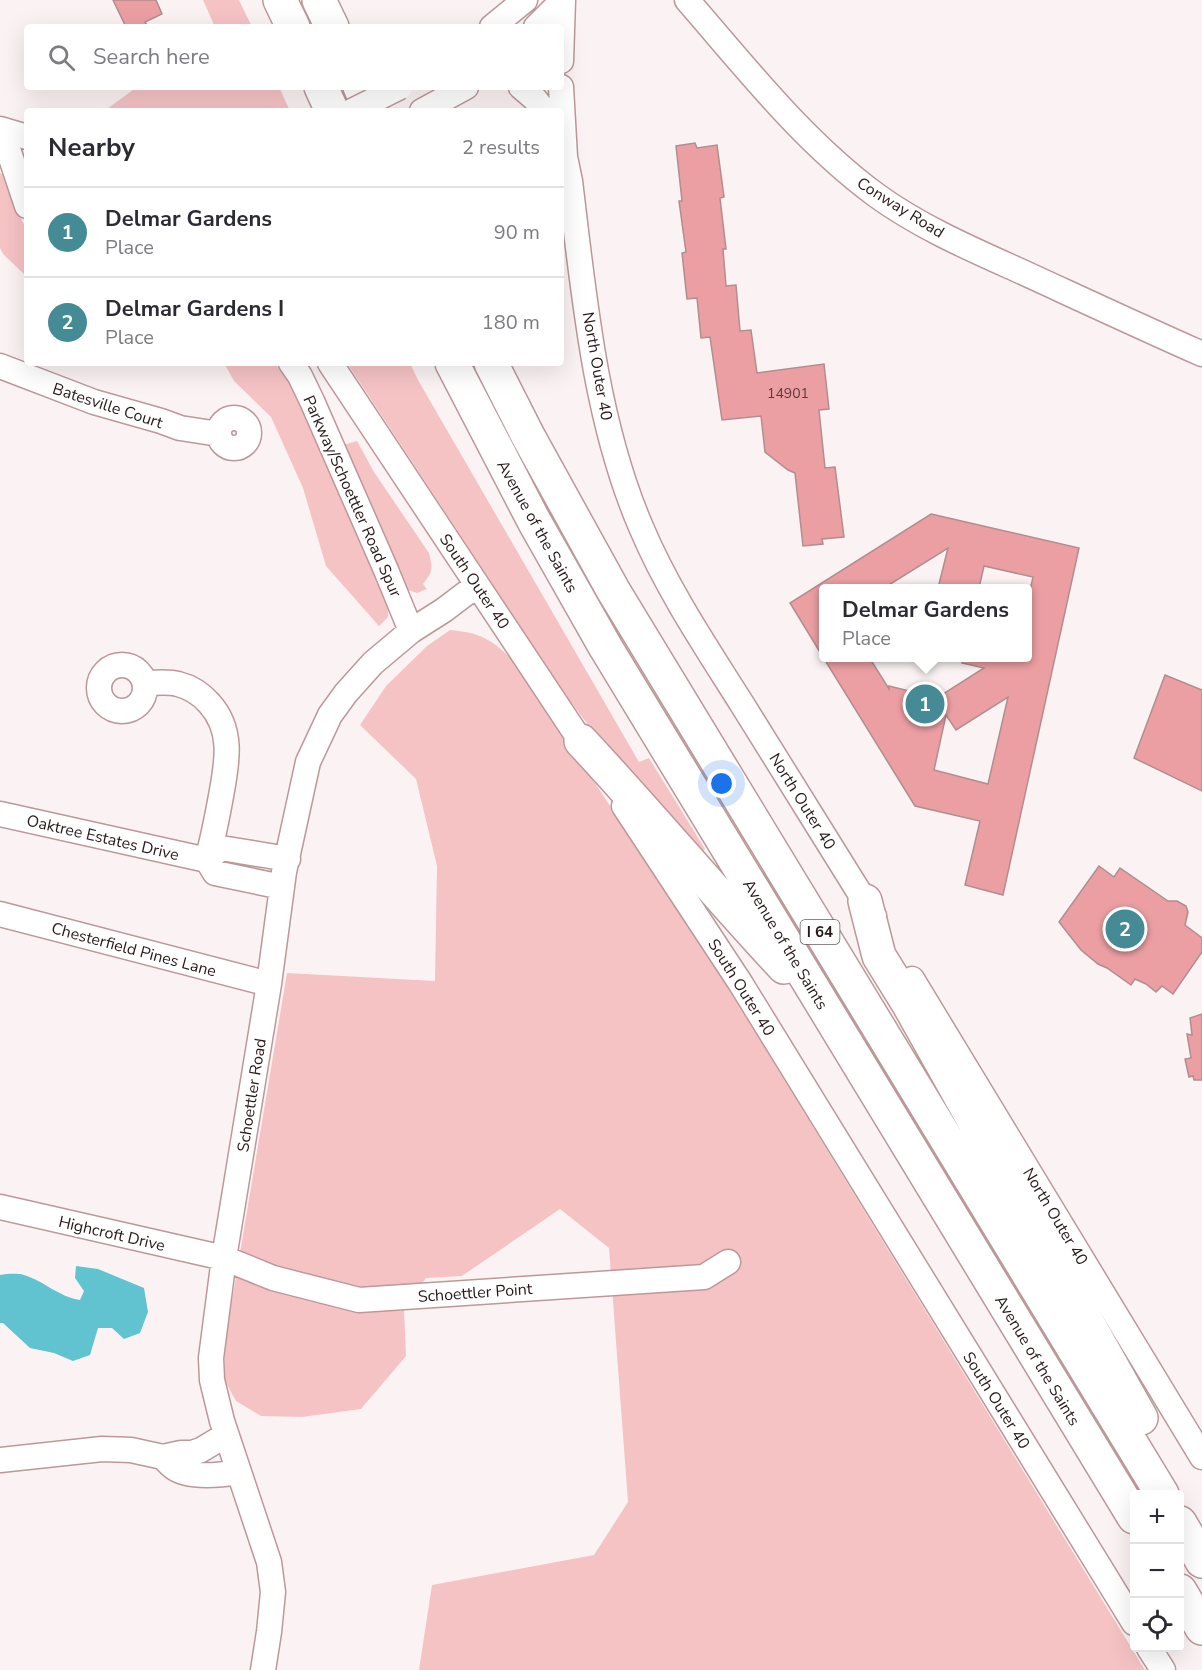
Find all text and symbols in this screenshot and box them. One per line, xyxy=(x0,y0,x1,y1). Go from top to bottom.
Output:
search box xyxy=(24,24,564,90)
icon: search xyxy=(45,41,78,74)
text: Search here xyxy=(93,42,210,72)
text: Nearby xyxy=(48,130,135,165)
text: 2 results xyxy=(462,134,540,161)
street label: Conway Road xyxy=(853,172,948,244)
text: Delmar Gardens xyxy=(105,204,272,234)
text: 1 xyxy=(62,219,74,246)
text: 90 m xyxy=(494,219,540,246)
text: Place xyxy=(105,234,154,261)
text: Delmar Gardens I xyxy=(105,294,284,324)
text: 2 xyxy=(62,309,74,336)
text: 180 m xyxy=(482,309,540,336)
street label: North Outer 40 xyxy=(577,310,617,422)
text: Place xyxy=(105,324,154,351)
street label: Batesville Court xyxy=(50,378,166,434)
house number: 14901 xyxy=(767,384,809,403)
street label: Parkway/Schoettler Road Spur xyxy=(298,392,407,601)
street label: Avenue of the Saints xyxy=(491,456,583,597)
street label: South Outer 40 xyxy=(434,529,514,634)
popup xyxy=(819,584,1032,662)
text: Delmar Gardens xyxy=(842,595,1009,625)
text: Place xyxy=(842,625,891,652)
pin: 1 xyxy=(906,682,944,726)
street label: North Outer 40 xyxy=(764,749,841,854)
your location xyxy=(707,769,736,798)
street label: Oaktree Estates Drive xyxy=(24,810,181,866)
street label: Avenue of the Saints xyxy=(737,875,833,1014)
pin: 2 xyxy=(1106,906,1144,952)
street label: Chesterfield Pines Lane xyxy=(49,917,219,983)
road number: I 64 xyxy=(800,920,840,944)
street label: South Outer 40 xyxy=(702,935,780,1040)
street label: Schoettler Road xyxy=(232,1037,272,1154)
street label: North Outer 40 xyxy=(1017,1164,1093,1269)
street label: Highcroft Drive xyxy=(56,1211,167,1257)
street label: Schoettler Point xyxy=(417,1278,533,1308)
street label: Avenue of the Saints xyxy=(989,1291,1085,1430)
street label: South Outer 40 xyxy=(957,1348,1035,1453)
map controls xyxy=(1130,1490,1184,1652)
button: + xyxy=(1130,1490,1184,1544)
button: − xyxy=(1130,1544,1184,1598)
button: locate xyxy=(1130,1598,1184,1652)

